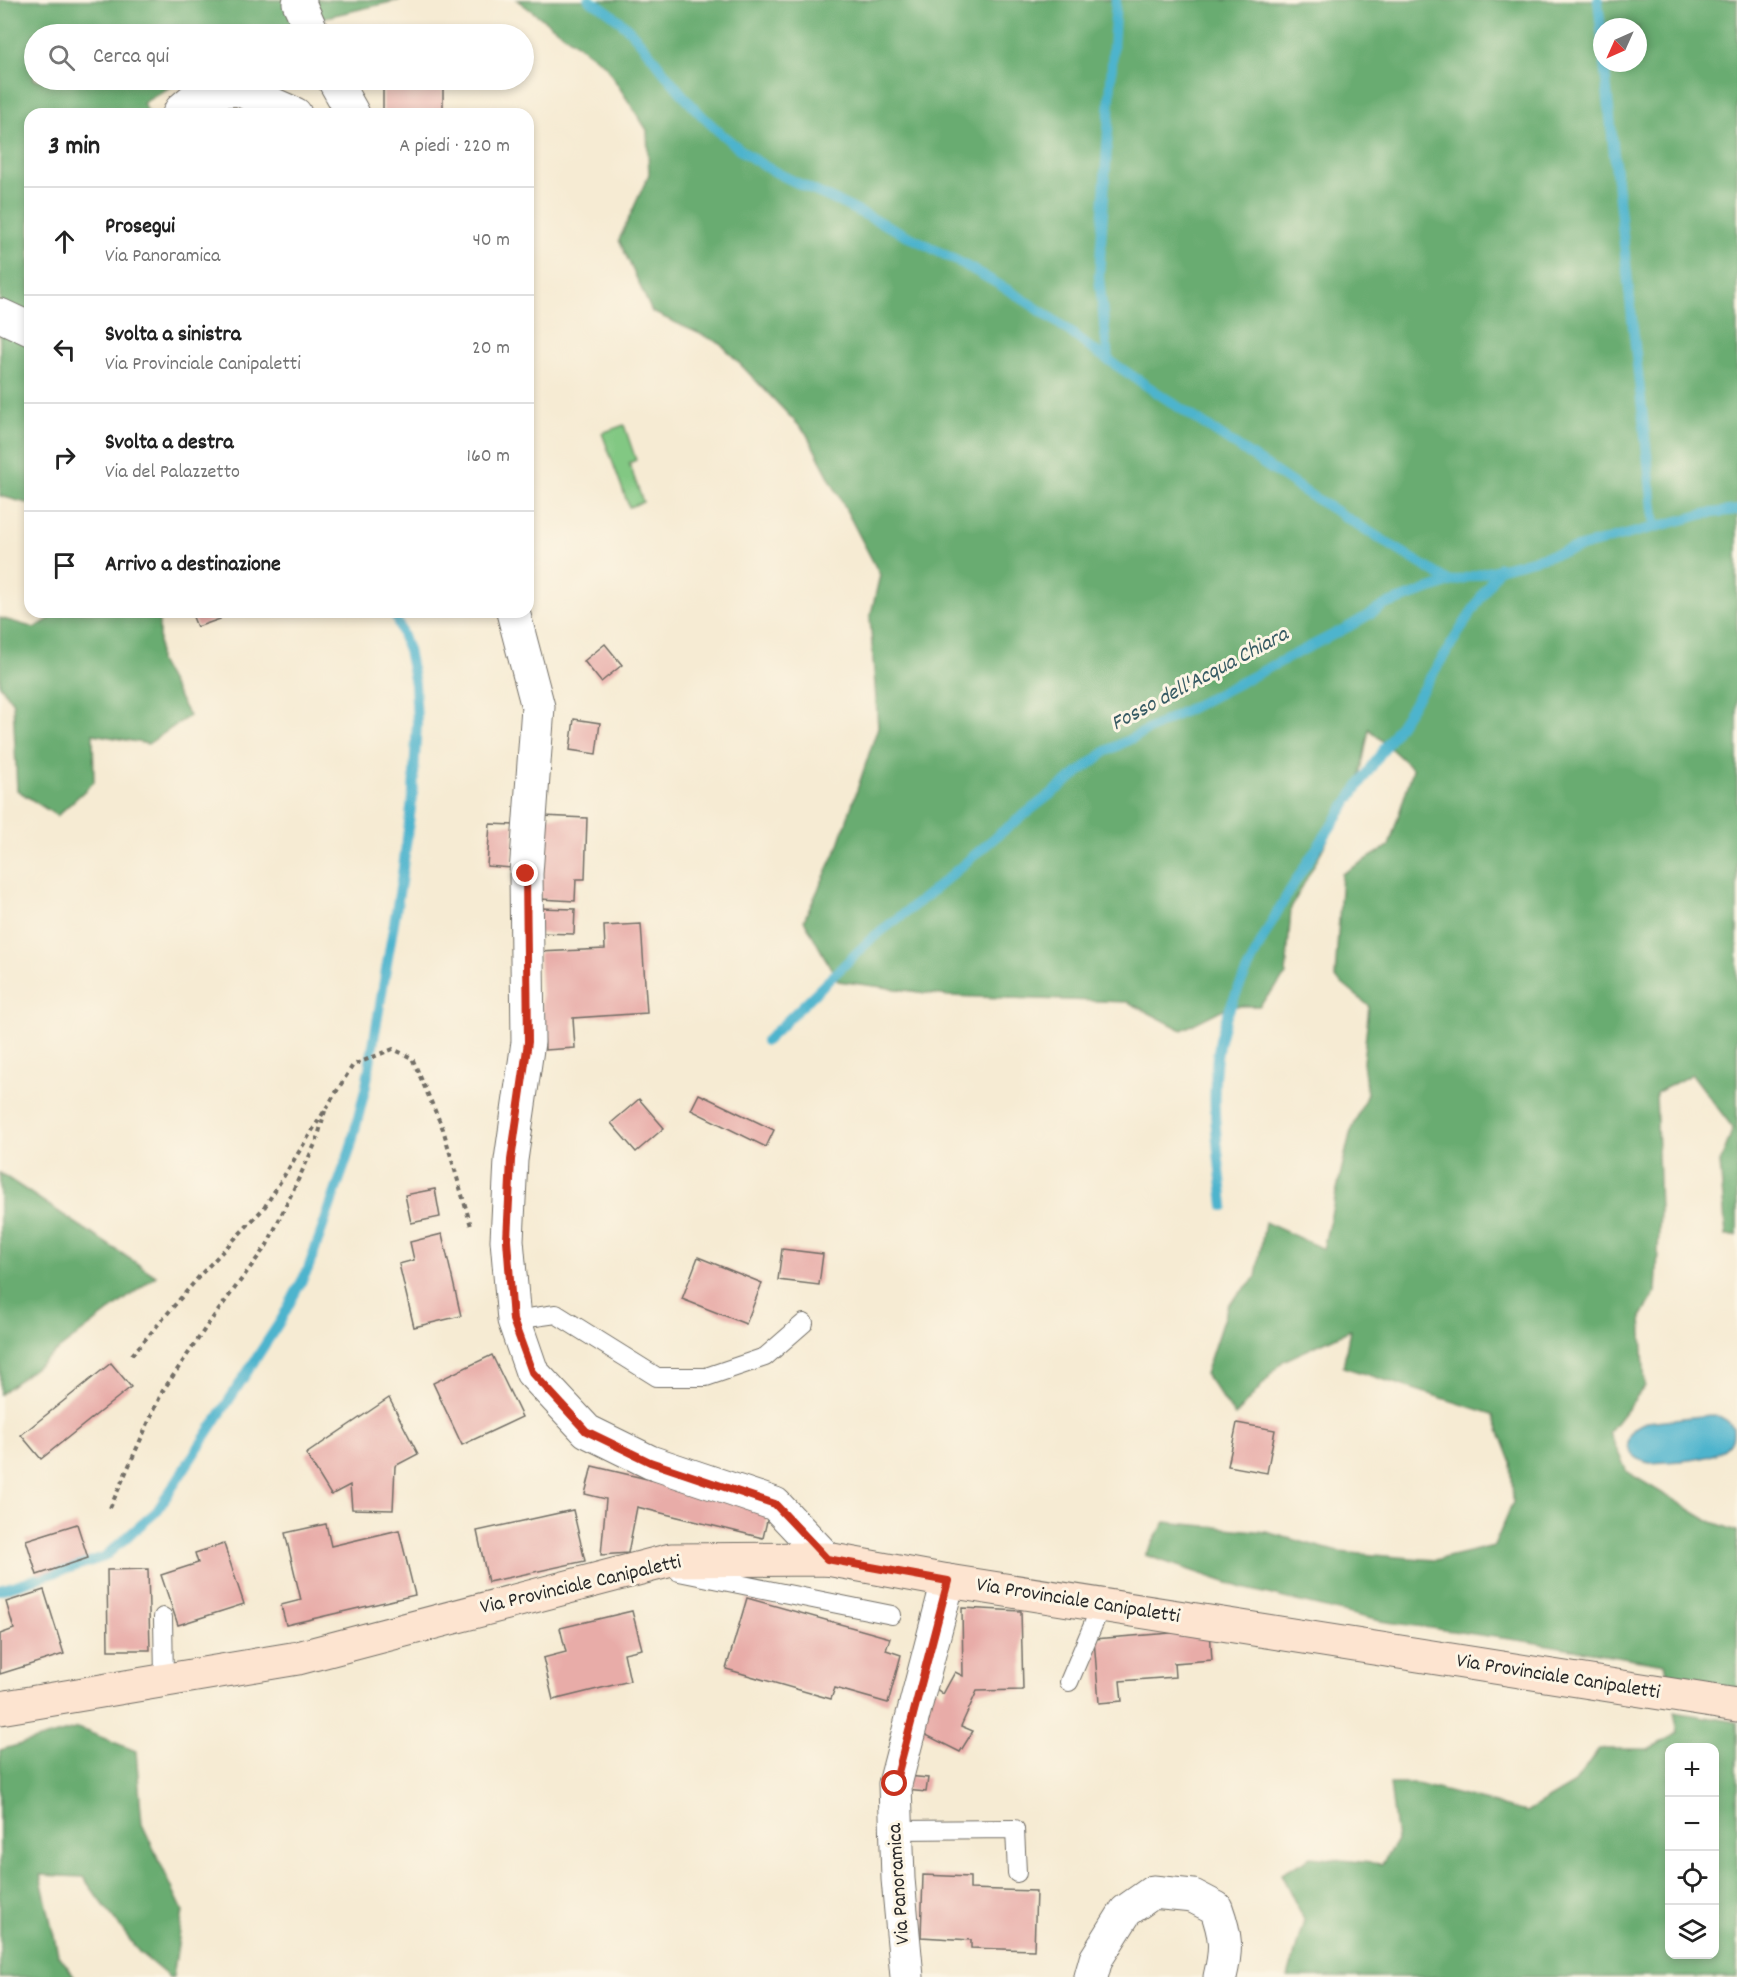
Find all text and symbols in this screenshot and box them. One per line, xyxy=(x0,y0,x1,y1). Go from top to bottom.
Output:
north arrow xyxy=(1593,18,1647,72)
search box xyxy=(24,24,534,90)
icon: search xyxy=(45,41,78,74)
text: Cerca qui xyxy=(93,42,169,73)
text: 3 min xyxy=(48,129,100,166)
text: A piedi · 220 m xyxy=(399,133,510,161)
text: Prosegui xyxy=(105,212,175,243)
icon: ahead xyxy=(48,225,81,258)
text: 40 m xyxy=(472,227,510,255)
text: Via Panoramica xyxy=(105,243,220,271)
text: Svolta a sinistra xyxy=(105,320,241,351)
icon: left xyxy=(48,333,81,366)
text: 20 m xyxy=(472,335,510,363)
text: Via Provinciale Canipaletti xyxy=(105,351,301,379)
text: Svolta a destra xyxy=(105,428,234,459)
icon: right xyxy=(48,441,81,474)
text: 160 m xyxy=(467,443,510,471)
text: Via del Palazzetto xyxy=(105,459,240,487)
icon: arrive xyxy=(48,549,81,582)
text: Arrivo a destinazione xyxy=(105,550,281,581)
water label: Fosso dell'Acqua Chiara xyxy=(1106,619,1296,740)
route end xyxy=(512,860,538,886)
street label: Via Provinciale Canipaletti xyxy=(477,1548,685,1624)
street label: Via Provinciale Canipaletti xyxy=(974,1571,1182,1633)
street label: Via Provinciale Canipaletti xyxy=(1454,1647,1662,1709)
map controls xyxy=(1665,1743,1719,1959)
button: + xyxy=(1665,1743,1719,1797)
route start xyxy=(881,1770,907,1796)
button: − xyxy=(1665,1797,1719,1851)
street label: Via Panoramica xyxy=(881,1821,919,1946)
button: locate xyxy=(1665,1851,1719,1905)
button: layers xyxy=(1665,1905,1719,1959)

